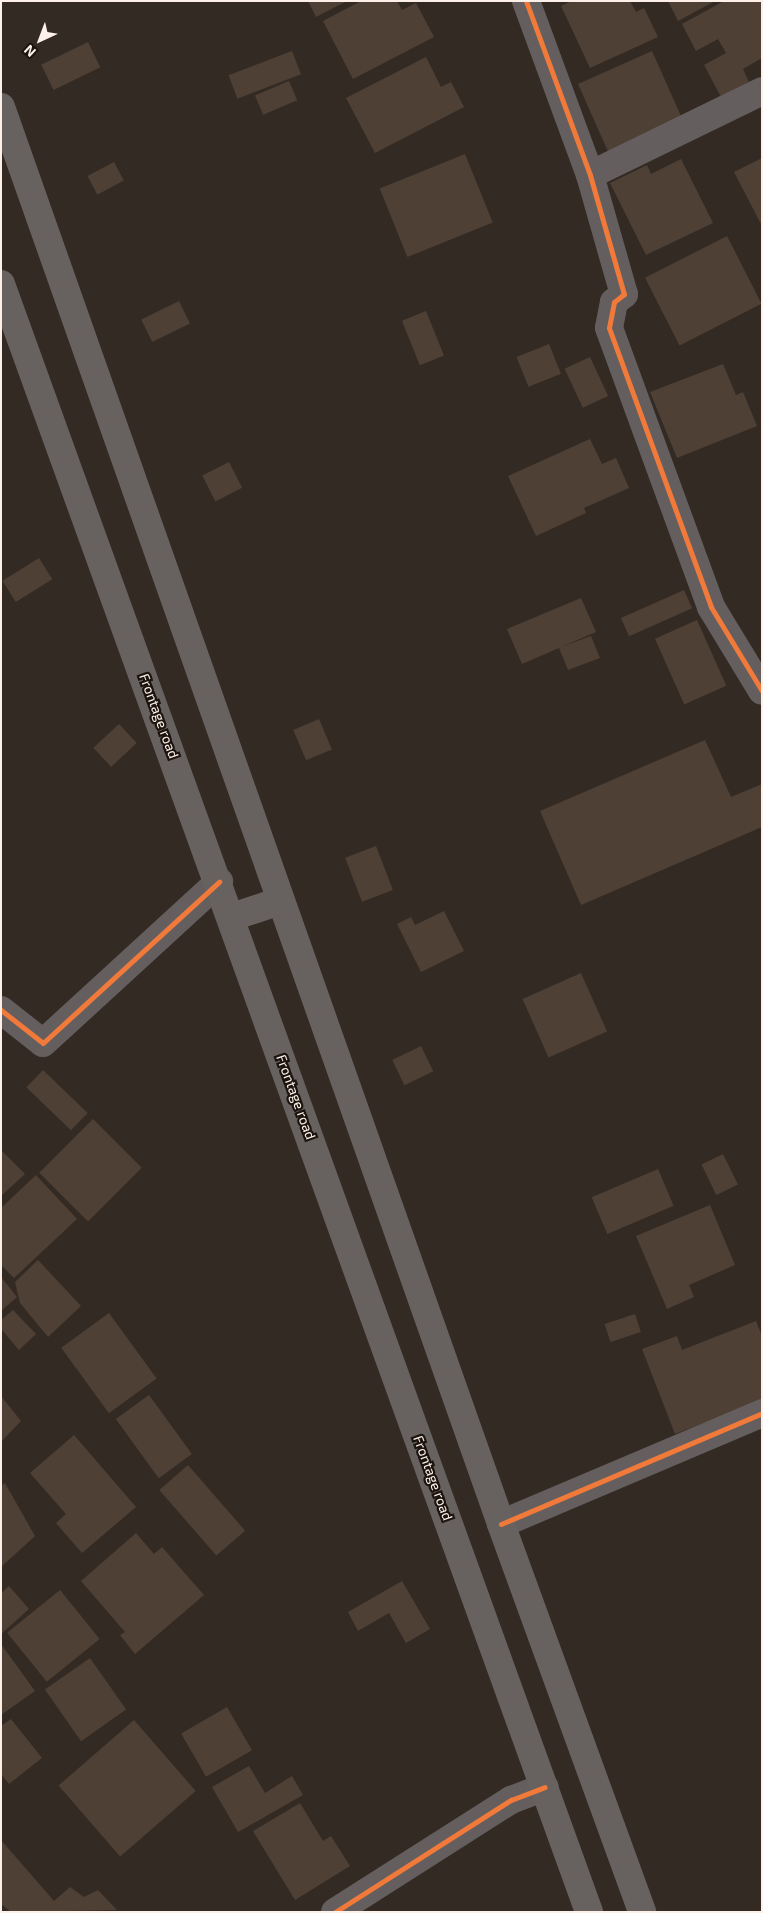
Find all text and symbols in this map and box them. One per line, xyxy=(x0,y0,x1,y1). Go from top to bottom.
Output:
north arrow xyxy=(15,15,65,65)
text: N xyxy=(20,42,39,61)
street label: Frontage road xyxy=(136,671,182,761)
street label: Frontage road xyxy=(273,1052,319,1142)
street label: Frontage road xyxy=(410,1433,456,1523)

